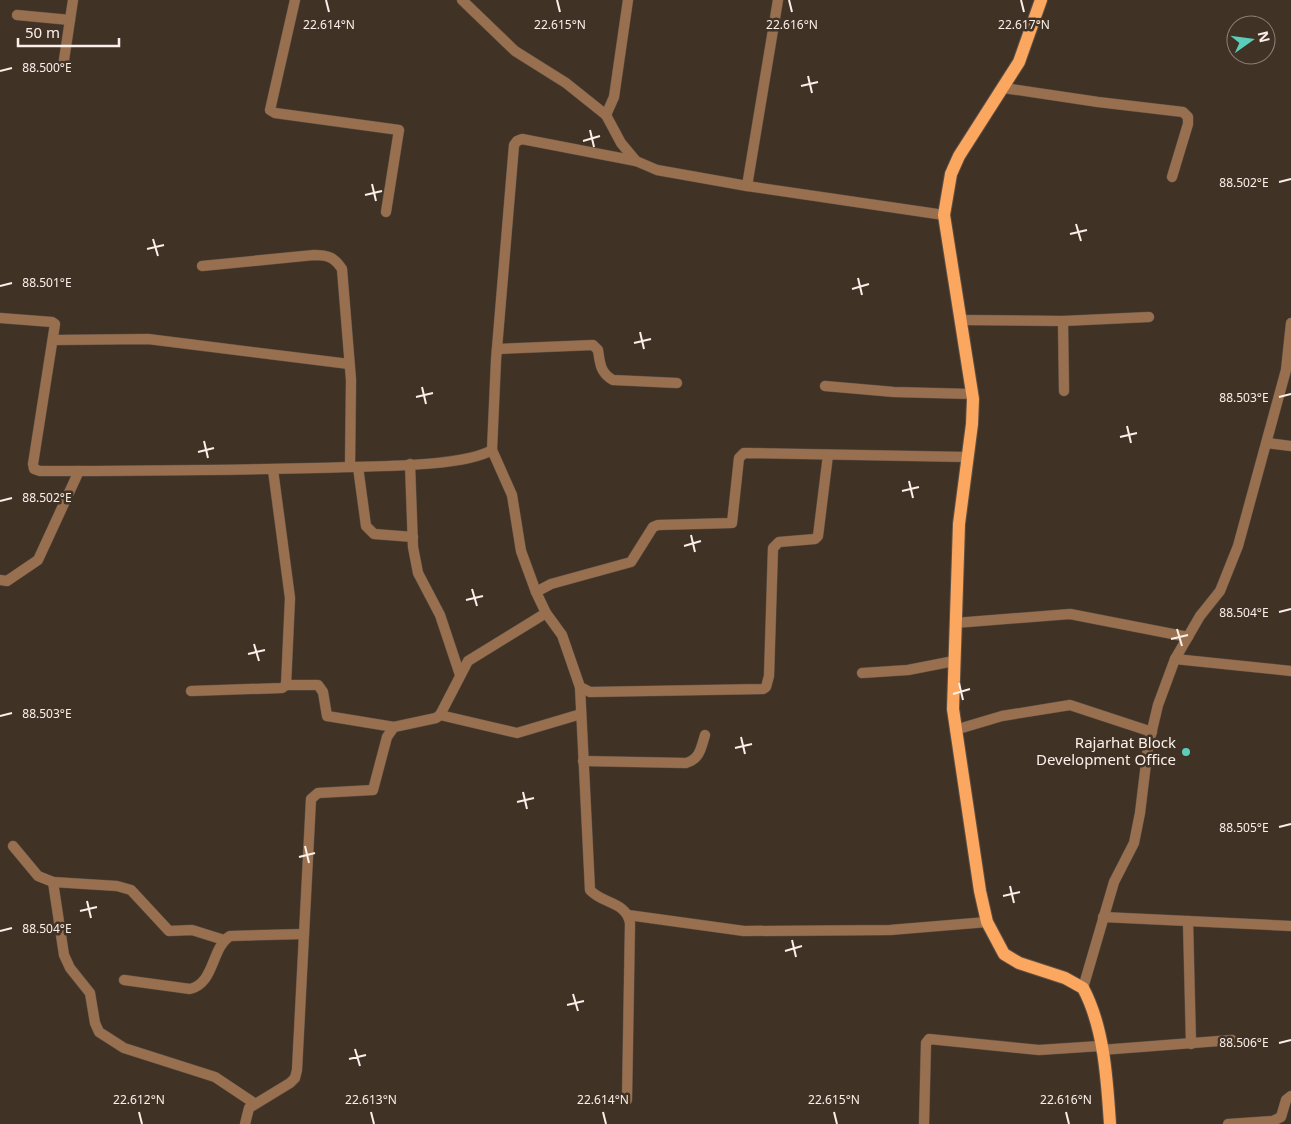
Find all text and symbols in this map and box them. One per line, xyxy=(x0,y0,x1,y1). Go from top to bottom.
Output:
scale bar xyxy=(18,15,119,47)
north arrow xyxy=(1226,15,1276,65)
text: 22.614°N xyxy=(303,16,355,33)
text: 22.615°N xyxy=(534,16,586,33)
text: 22.616°N xyxy=(766,16,818,33)
text: 22.617°N xyxy=(998,16,1050,33)
text: 50 m xyxy=(25,22,60,42)
text: N xyxy=(1254,29,1275,45)
text: 88.500°E xyxy=(22,59,72,76)
text: 88.502°E xyxy=(1219,174,1269,191)
text: 88.501°E xyxy=(22,274,72,291)
text: 88.503°E xyxy=(1219,389,1269,406)
text: 88.502°E xyxy=(22,489,72,506)
text: 88.504°E xyxy=(1219,604,1269,621)
text: 88.503°E xyxy=(22,705,72,722)
place label: Rajarhat Block Development Office xyxy=(1036,732,1176,769)
marker: Rajarhat Block Development Office xyxy=(1180,746,1192,758)
text: 88.505°E xyxy=(1219,819,1269,836)
text: 88.504°E xyxy=(22,920,72,937)
text: 88.506°E xyxy=(1219,1034,1269,1051)
text: 22.612°N xyxy=(113,1091,165,1108)
text: 22.613°N xyxy=(345,1091,397,1108)
text: 22.614°N xyxy=(577,1091,629,1108)
text: 22.615°N xyxy=(808,1091,860,1108)
text: 22.616°N xyxy=(1040,1091,1092,1108)

